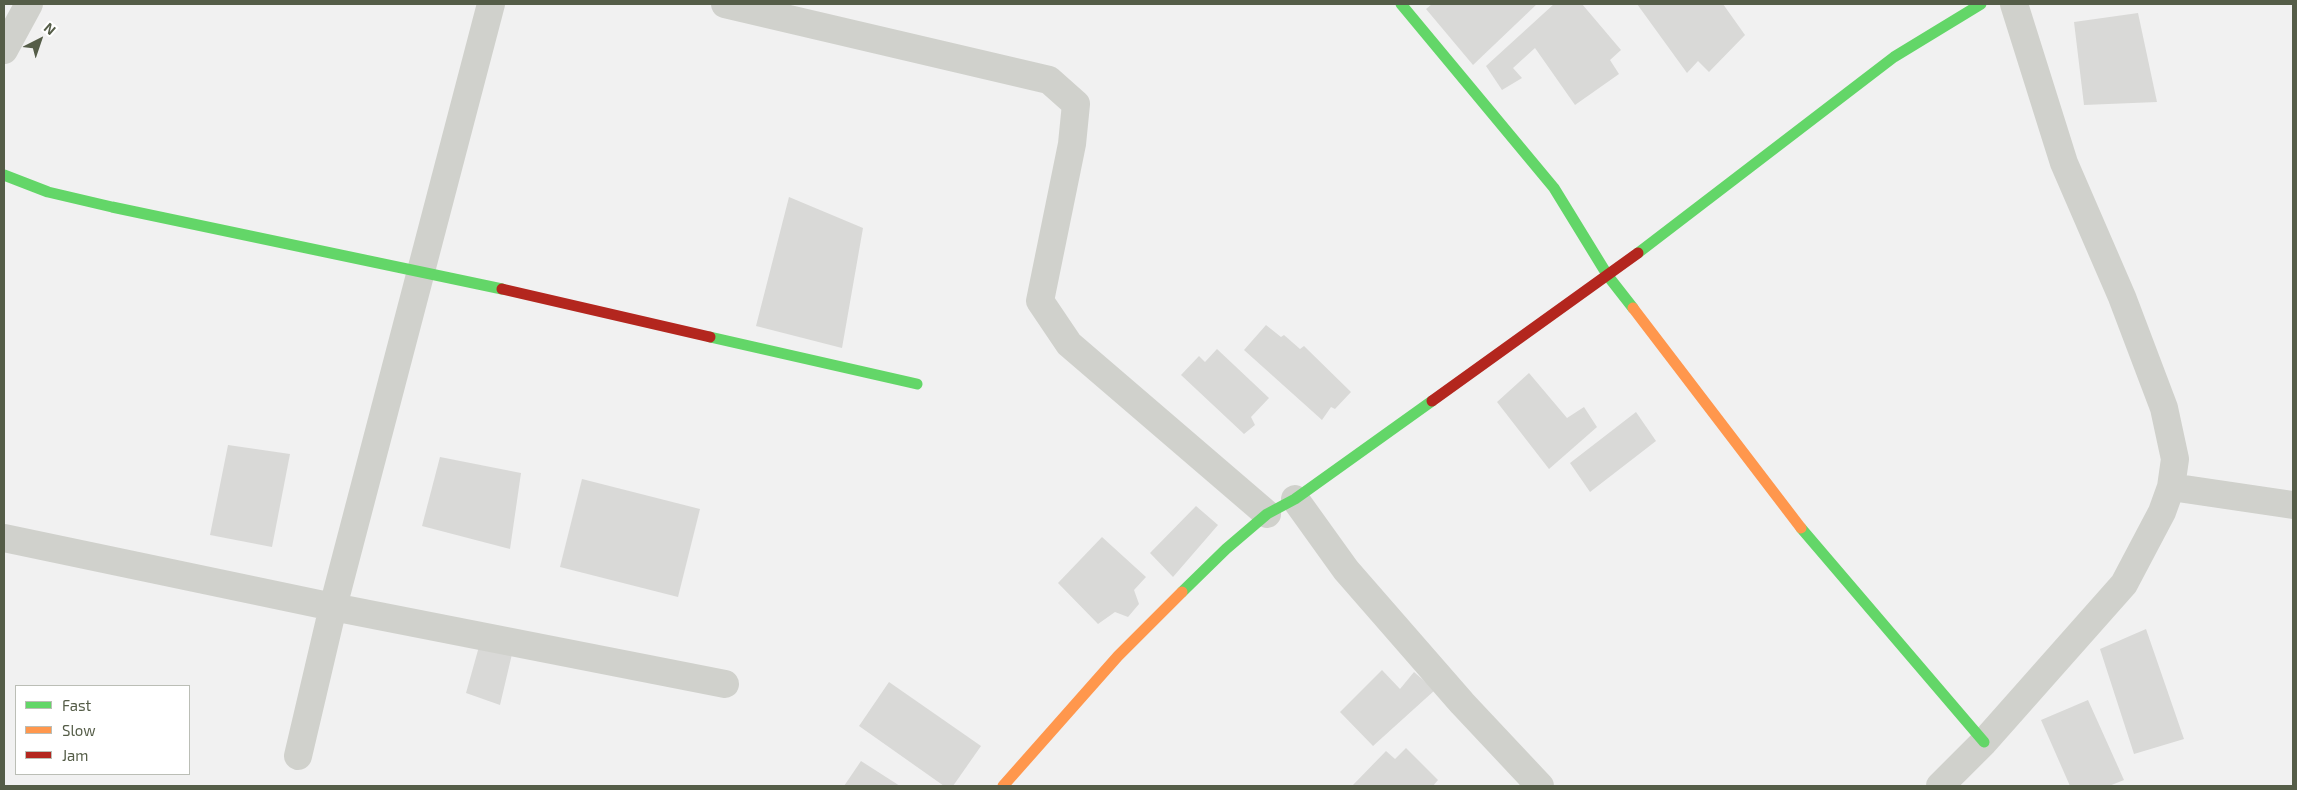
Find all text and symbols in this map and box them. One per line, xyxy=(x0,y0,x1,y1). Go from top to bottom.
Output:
north arrow xyxy=(15,15,65,65)
text: N xyxy=(41,19,60,38)
legend xyxy=(15,685,190,775)
text: Fast xyxy=(62,696,91,714)
text: Slow xyxy=(62,721,96,739)
text: Jam xyxy=(62,746,88,764)

